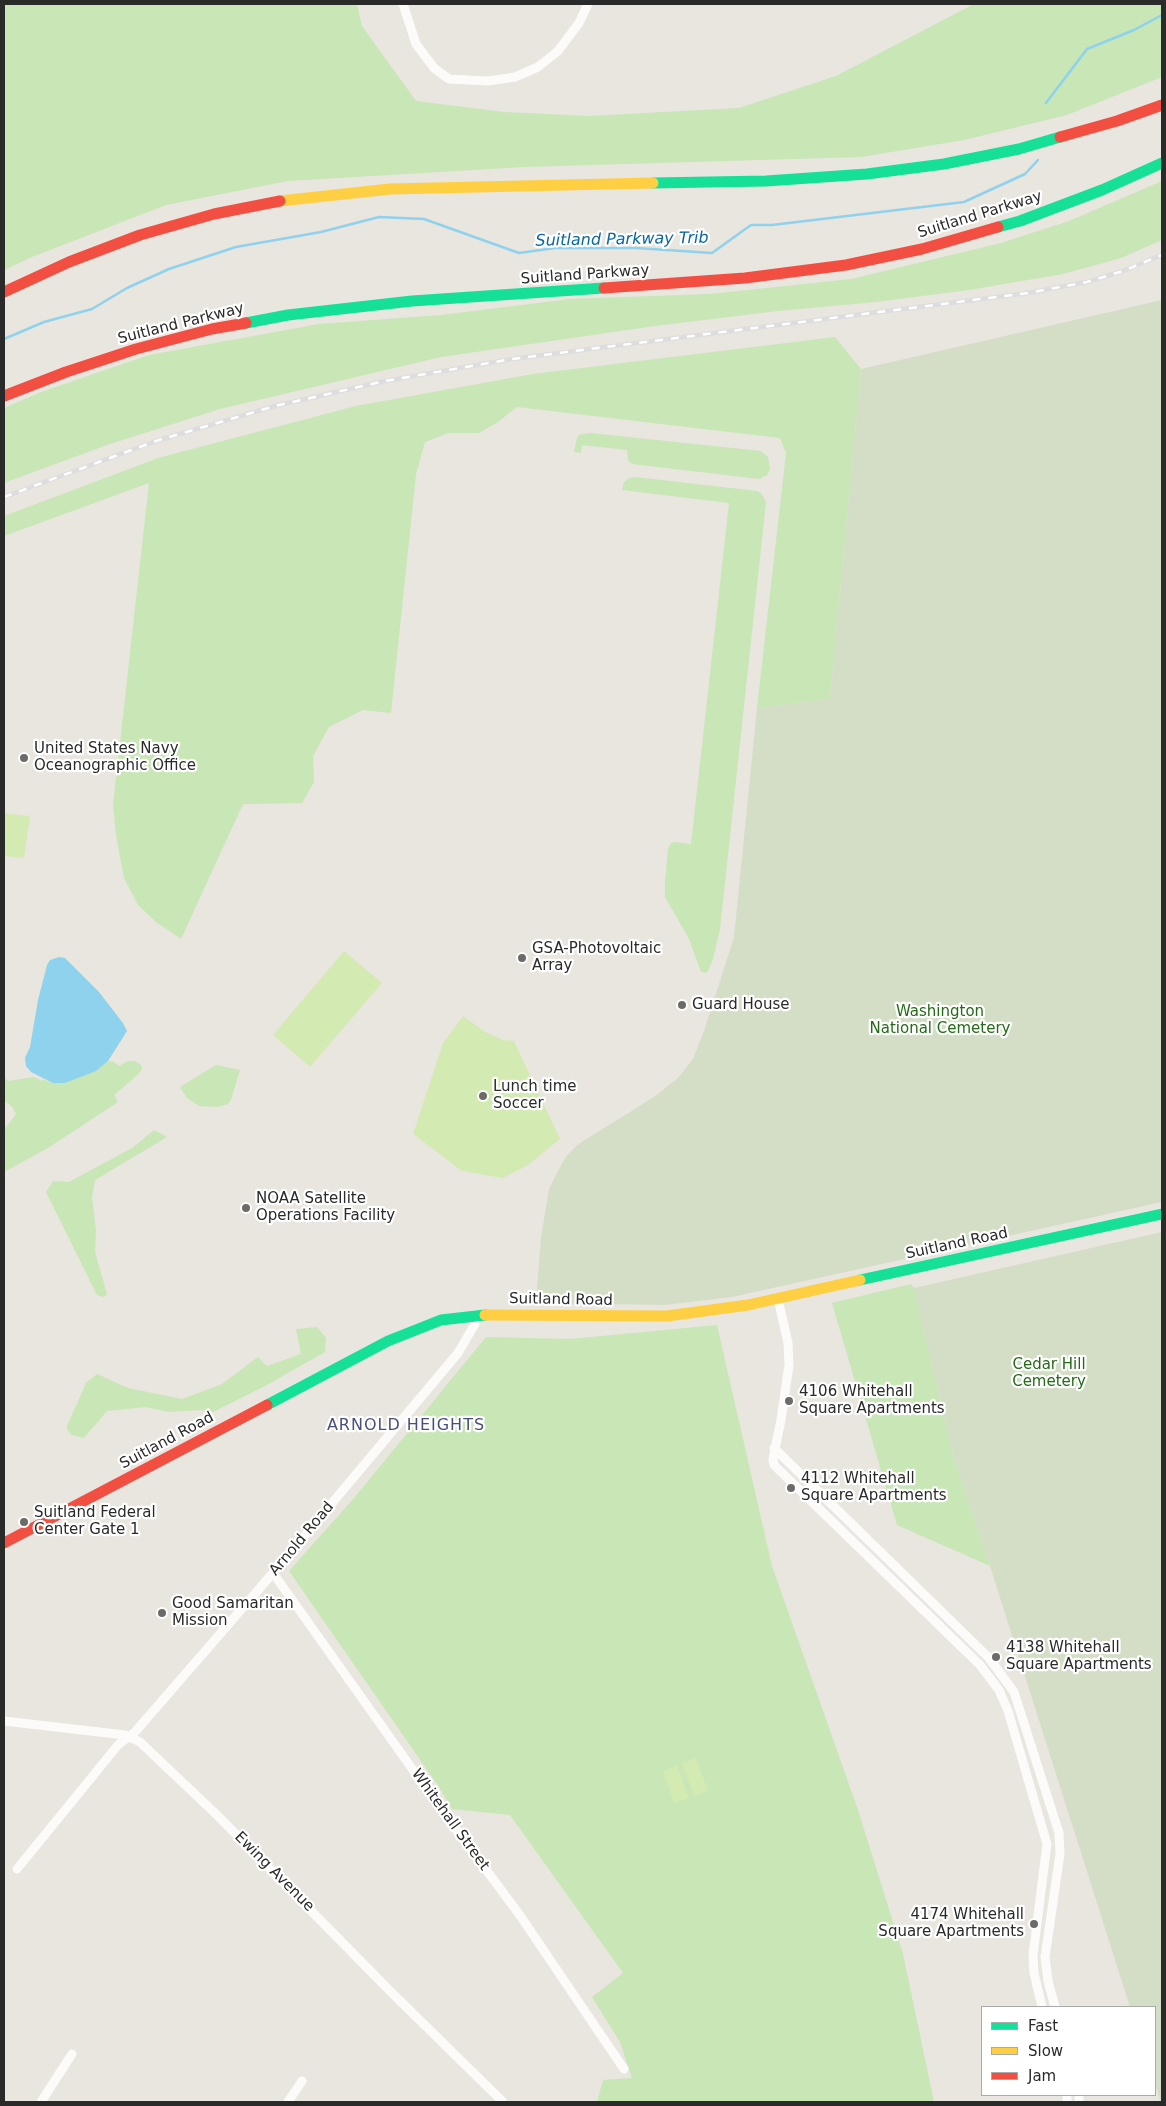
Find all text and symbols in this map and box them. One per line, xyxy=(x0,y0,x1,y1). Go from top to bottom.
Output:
street label: Suitland Parkway xyxy=(916,188,1044,242)
water label: Suitland Parkway Trib xyxy=(535,229,709,251)
street label: Suitland Parkway xyxy=(520,262,650,288)
street label: Suitland Parkway xyxy=(116,300,246,348)
place label: United States Navy Oceanographic Office xyxy=(34,740,196,775)
marker: United States Navy Oceanographic Office xyxy=(18,752,30,764)
place label: GSA-Photovoltaic Array xyxy=(532,940,661,975)
marker: GSA-Photovoltaic Array xyxy=(516,952,528,964)
place label: Guard House xyxy=(692,996,790,1014)
marker: Guard House xyxy=(676,999,688,1011)
park label: Washington National Cemetery xyxy=(870,1003,1010,1038)
place label: Lunch time Soccer xyxy=(493,1078,577,1113)
marker: Lunch time Soccer xyxy=(477,1090,489,1102)
place label: NOAA Satellite Operations Facility xyxy=(256,1190,395,1225)
marker: NOAA Satellite Operations Facility xyxy=(240,1202,252,1214)
street label: Suitland Road xyxy=(904,1224,1010,1264)
street label: Suitland Road xyxy=(509,1290,613,1310)
park label: Cedar Hill Cemetery xyxy=(1012,1356,1086,1391)
place label: 4106 Whitehall Square Apartments xyxy=(799,1383,945,1418)
marker: 4106 Whitehall Square Apartments xyxy=(783,1395,795,1407)
street label: Suitland Road xyxy=(117,1409,217,1473)
district label: ARNOLD HEIGHTS xyxy=(325,1416,487,1436)
place label: 4112 Whitehall Square Apartments xyxy=(801,1470,947,1505)
marker: 4112 Whitehall Square Apartments xyxy=(785,1482,797,1494)
street label: Arnold Road xyxy=(266,1498,338,1580)
place label: Suitland Federal Center Gate 1 xyxy=(34,1504,156,1539)
marker: Suitland Federal Center Gate 1 xyxy=(18,1516,30,1528)
place label: Good Samaritan Mission xyxy=(172,1595,294,1630)
marker: Good Samaritan Mission xyxy=(156,1607,168,1619)
place label: 4138 Whitehall Square Apartments xyxy=(1006,1639,1152,1674)
marker: 4138 Whitehall Square Apartments xyxy=(990,1651,1002,1663)
street label: Whitehall Street xyxy=(407,1766,493,1874)
street label: Ewing Avenue xyxy=(230,1828,318,1916)
place label: 4174 Whitehall Square Apartments xyxy=(878,1906,1024,1941)
marker: 4174 Whitehall Square Apartments xyxy=(1028,1918,1040,1930)
legend xyxy=(981,2006,1156,2096)
text: Fast xyxy=(1028,2017,1058,2035)
text: Slow xyxy=(1028,2042,1063,2060)
text: Jam xyxy=(1028,2067,1056,2085)

